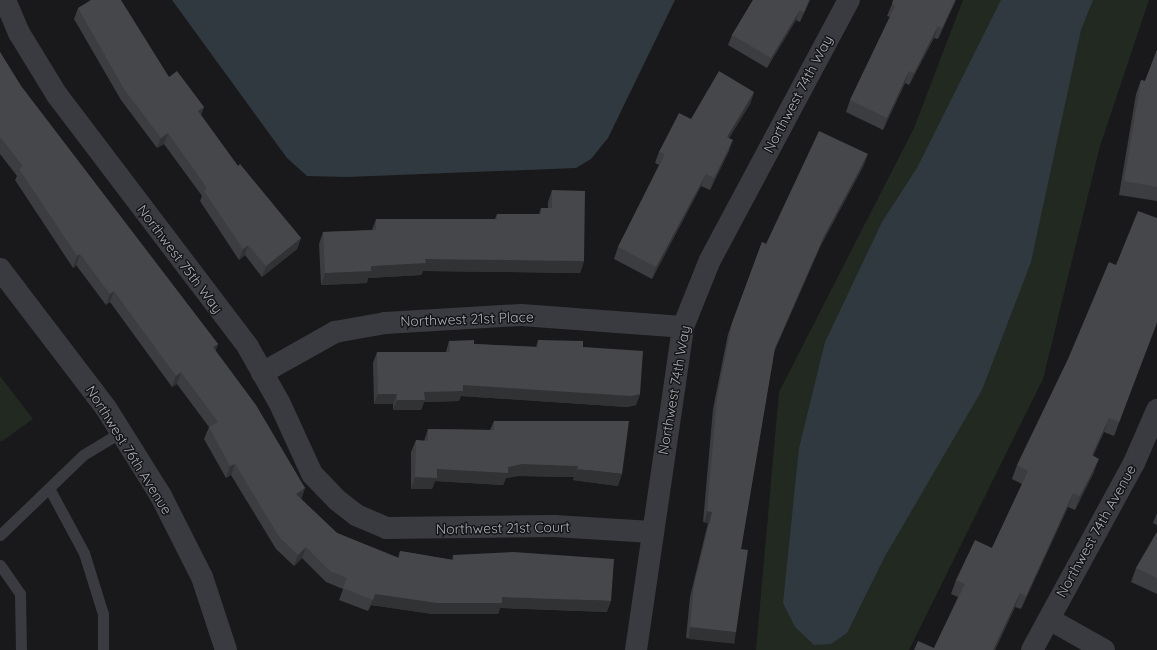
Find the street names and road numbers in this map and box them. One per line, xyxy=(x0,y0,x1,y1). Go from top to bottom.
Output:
street label: Northwest 74th Way xyxy=(760,32,836,156)
street label: Northwest 75th Way xyxy=(134,201,226,317)
street label: Northwest 21st Place xyxy=(400,308,534,330)
street label: Northwest 74th Way xyxy=(654,324,694,456)
street label: Northwest 76th Avenue xyxy=(82,382,176,518)
street label: Northwest 74th Avenue xyxy=(1053,462,1139,600)
street label: Northwest 21st Court xyxy=(436,518,570,538)

